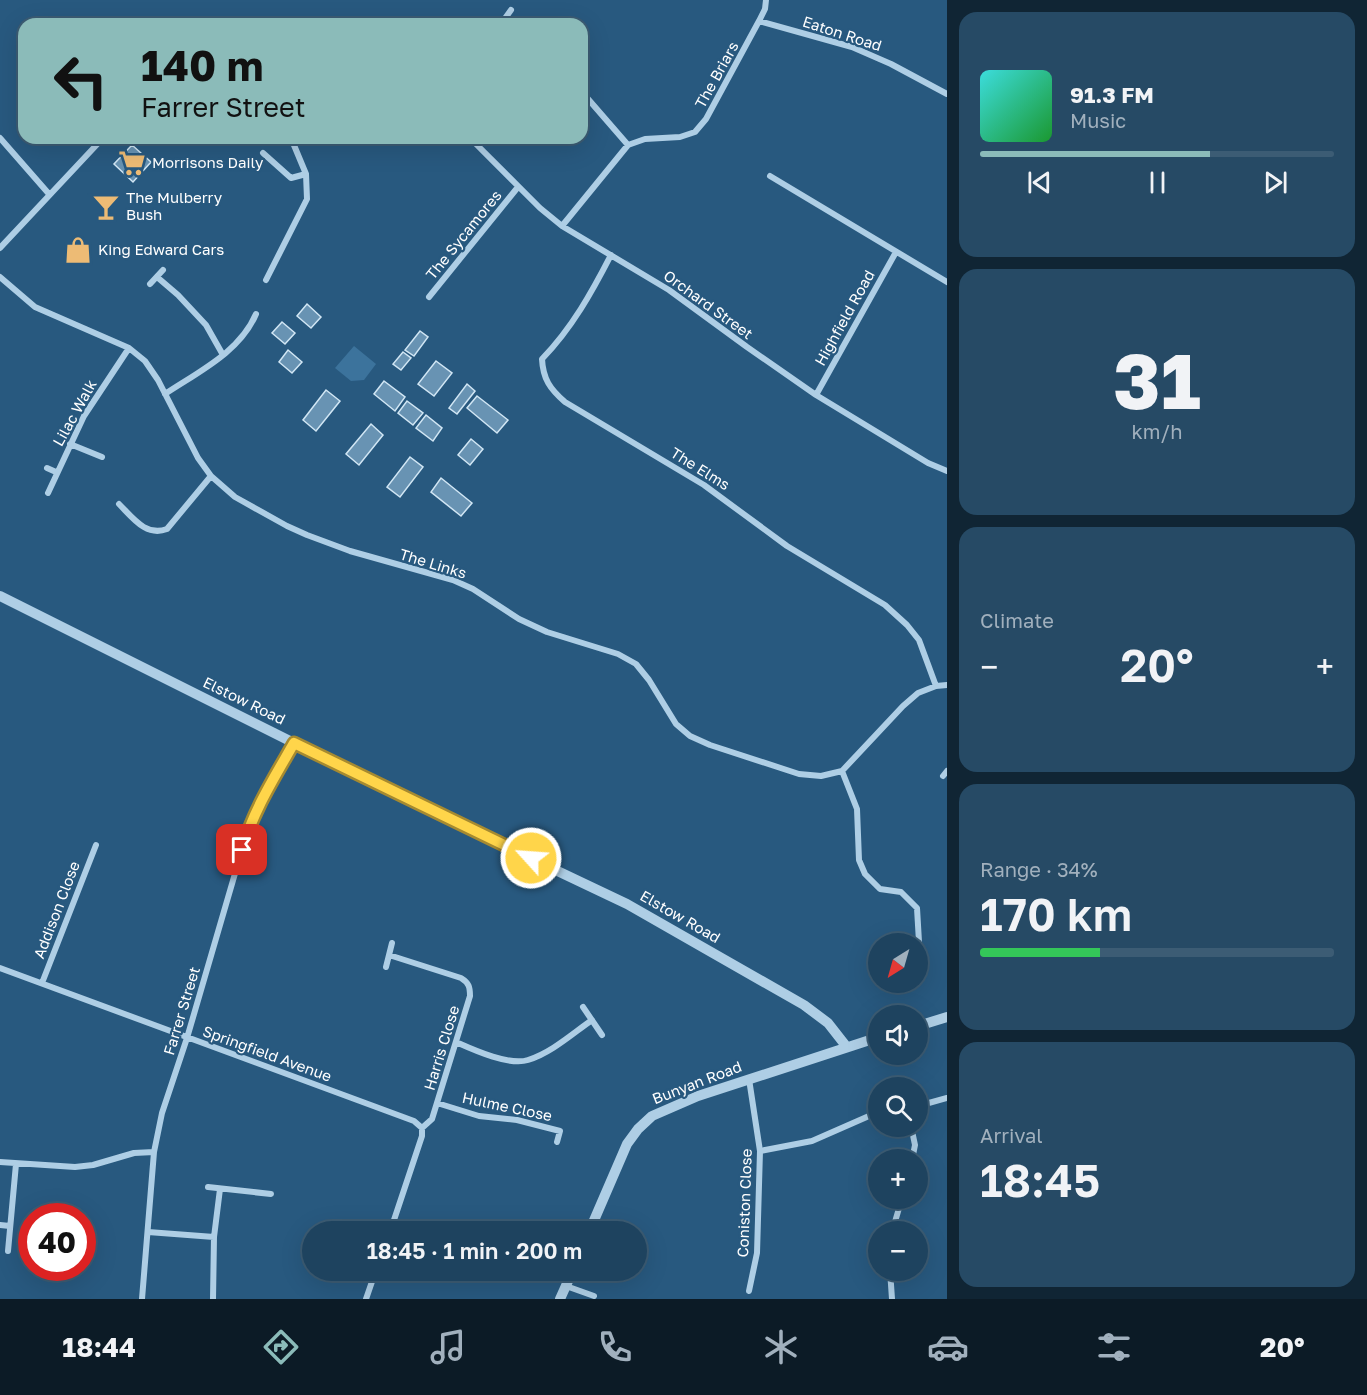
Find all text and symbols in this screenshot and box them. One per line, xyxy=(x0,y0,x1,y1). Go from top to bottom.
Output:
street label: Eaton Road xyxy=(801,12,884,54)
street label: The Briars xyxy=(691,38,742,111)
text: 140 m xyxy=(141,40,263,90)
icon: left xyxy=(42,42,120,120)
text: 91.3 FM xyxy=(1070,81,1154,108)
text: Farrer Street xyxy=(141,91,305,123)
text: Music xyxy=(1070,108,1126,132)
supermarket icon: Morrisons Daily xyxy=(117,148,147,178)
place label: Morrisons Daily xyxy=(152,153,264,171)
icon: previous xyxy=(1023,166,1056,199)
icon: pause xyxy=(1141,166,1174,199)
icon: next xyxy=(1259,166,1292,199)
street label: The Sycamores xyxy=(422,186,505,283)
place label: The Mulberry Bush xyxy=(126,188,223,223)
bar icon: The Mulberry Bush xyxy=(91,192,121,222)
shop icon: King Edward Cars xyxy=(63,235,93,265)
place label: King Edward Cars xyxy=(98,240,224,258)
street label: Orchard Street xyxy=(661,266,757,343)
street label: Highfield Road xyxy=(810,267,878,368)
text: 31 xyxy=(1113,333,1201,426)
street label: Lilac Walk xyxy=(48,376,100,449)
text: km/h xyxy=(1132,419,1182,443)
street label: The Elms xyxy=(668,443,733,493)
street label: The Links xyxy=(398,544,469,582)
text: Climate xyxy=(980,608,1054,632)
text: 20° xyxy=(1120,638,1194,692)
text: − xyxy=(980,647,998,686)
text: + xyxy=(1316,647,1334,686)
street label: Elstow Road xyxy=(200,672,289,728)
pin xyxy=(216,824,267,875)
position arrow xyxy=(499,826,563,890)
icon: arrive xyxy=(225,833,258,866)
text: Range · 34% xyxy=(980,857,1098,881)
street label: Addison Close xyxy=(29,858,83,961)
street label: Elstow Road xyxy=(637,886,724,946)
text: 170 km xyxy=(980,887,1132,941)
north arrow xyxy=(868,933,928,993)
map controls xyxy=(868,933,928,1281)
street label: Farrer Street xyxy=(159,964,203,1057)
street label: Harris Close xyxy=(420,1003,463,1092)
button: sound xyxy=(868,1005,928,1065)
street label: Springfield Avenue xyxy=(200,1021,335,1085)
street label: Bunyan Road xyxy=(649,1057,744,1107)
button: search xyxy=(868,1077,928,1137)
street label: Hulme Close xyxy=(461,1088,554,1124)
text: Arrival xyxy=(980,1123,1043,1147)
street label: Coniston Close xyxy=(733,1148,755,1258)
button: + xyxy=(868,1149,928,1209)
text: 18:45 xyxy=(980,1153,1100,1207)
speed limit sign: 40 xyxy=(18,1203,96,1281)
button: − xyxy=(868,1221,928,1281)
text: 18:45 · 1 min · 200 m xyxy=(367,1237,582,1264)
icon: directions xyxy=(260,1326,302,1368)
icon: music xyxy=(427,1326,469,1368)
icon: phone xyxy=(594,1326,636,1368)
icon: climate xyxy=(760,1326,802,1368)
icon: car xyxy=(927,1326,969,1368)
icon: filters xyxy=(1093,1326,1135,1368)
text: 18:44 xyxy=(62,1331,136,1363)
text: 20° xyxy=(1260,1331,1305,1363)

